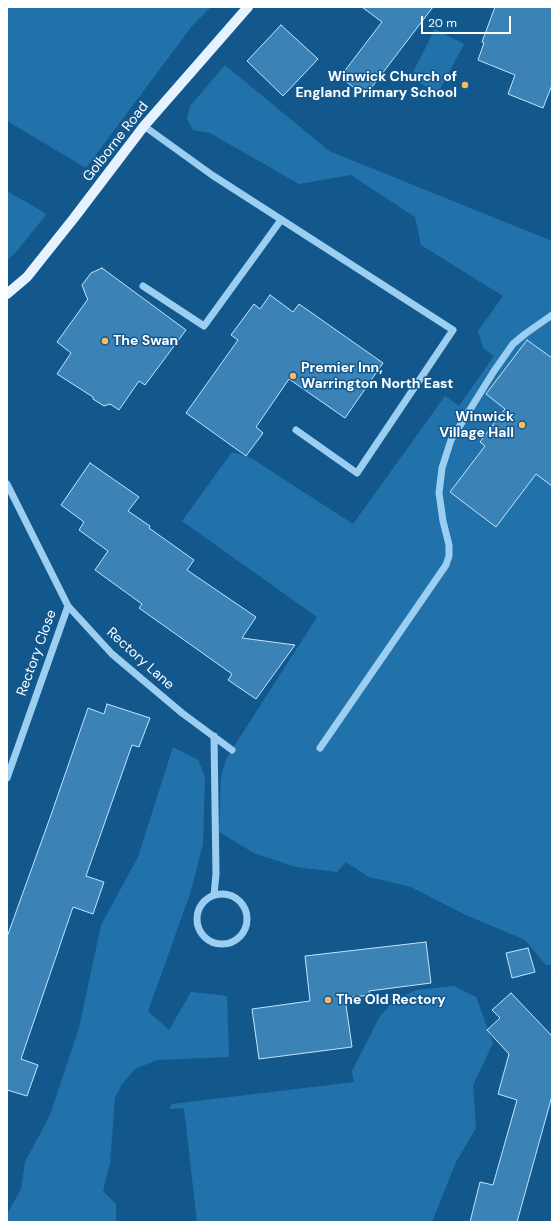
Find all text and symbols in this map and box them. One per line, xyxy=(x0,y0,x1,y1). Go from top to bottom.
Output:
scale bar xyxy=(423,8,513,34)
text: 20 m xyxy=(428,15,457,31)
place label: Winwick Church of England Primary School xyxy=(295,69,457,102)
marker: Winwick Church of England Primary School xyxy=(460,80,470,90)
street label: Golborne Road xyxy=(80,99,152,185)
place label: The Swan xyxy=(113,333,178,349)
marker: The Swan xyxy=(100,336,110,346)
place label: Premier Inn, Warrington North East xyxy=(301,360,453,392)
marker: Premier Inn, Warrington North East xyxy=(288,371,298,381)
place label: Winwick Village Hall xyxy=(439,409,514,442)
marker: Winwick Village Hall xyxy=(517,420,527,430)
street label: Rectory Close xyxy=(14,608,60,698)
street label: Rectory Lane xyxy=(103,624,177,694)
place label: The Old Rectory xyxy=(336,992,446,1008)
marker: The Old Rectory xyxy=(323,995,333,1005)

